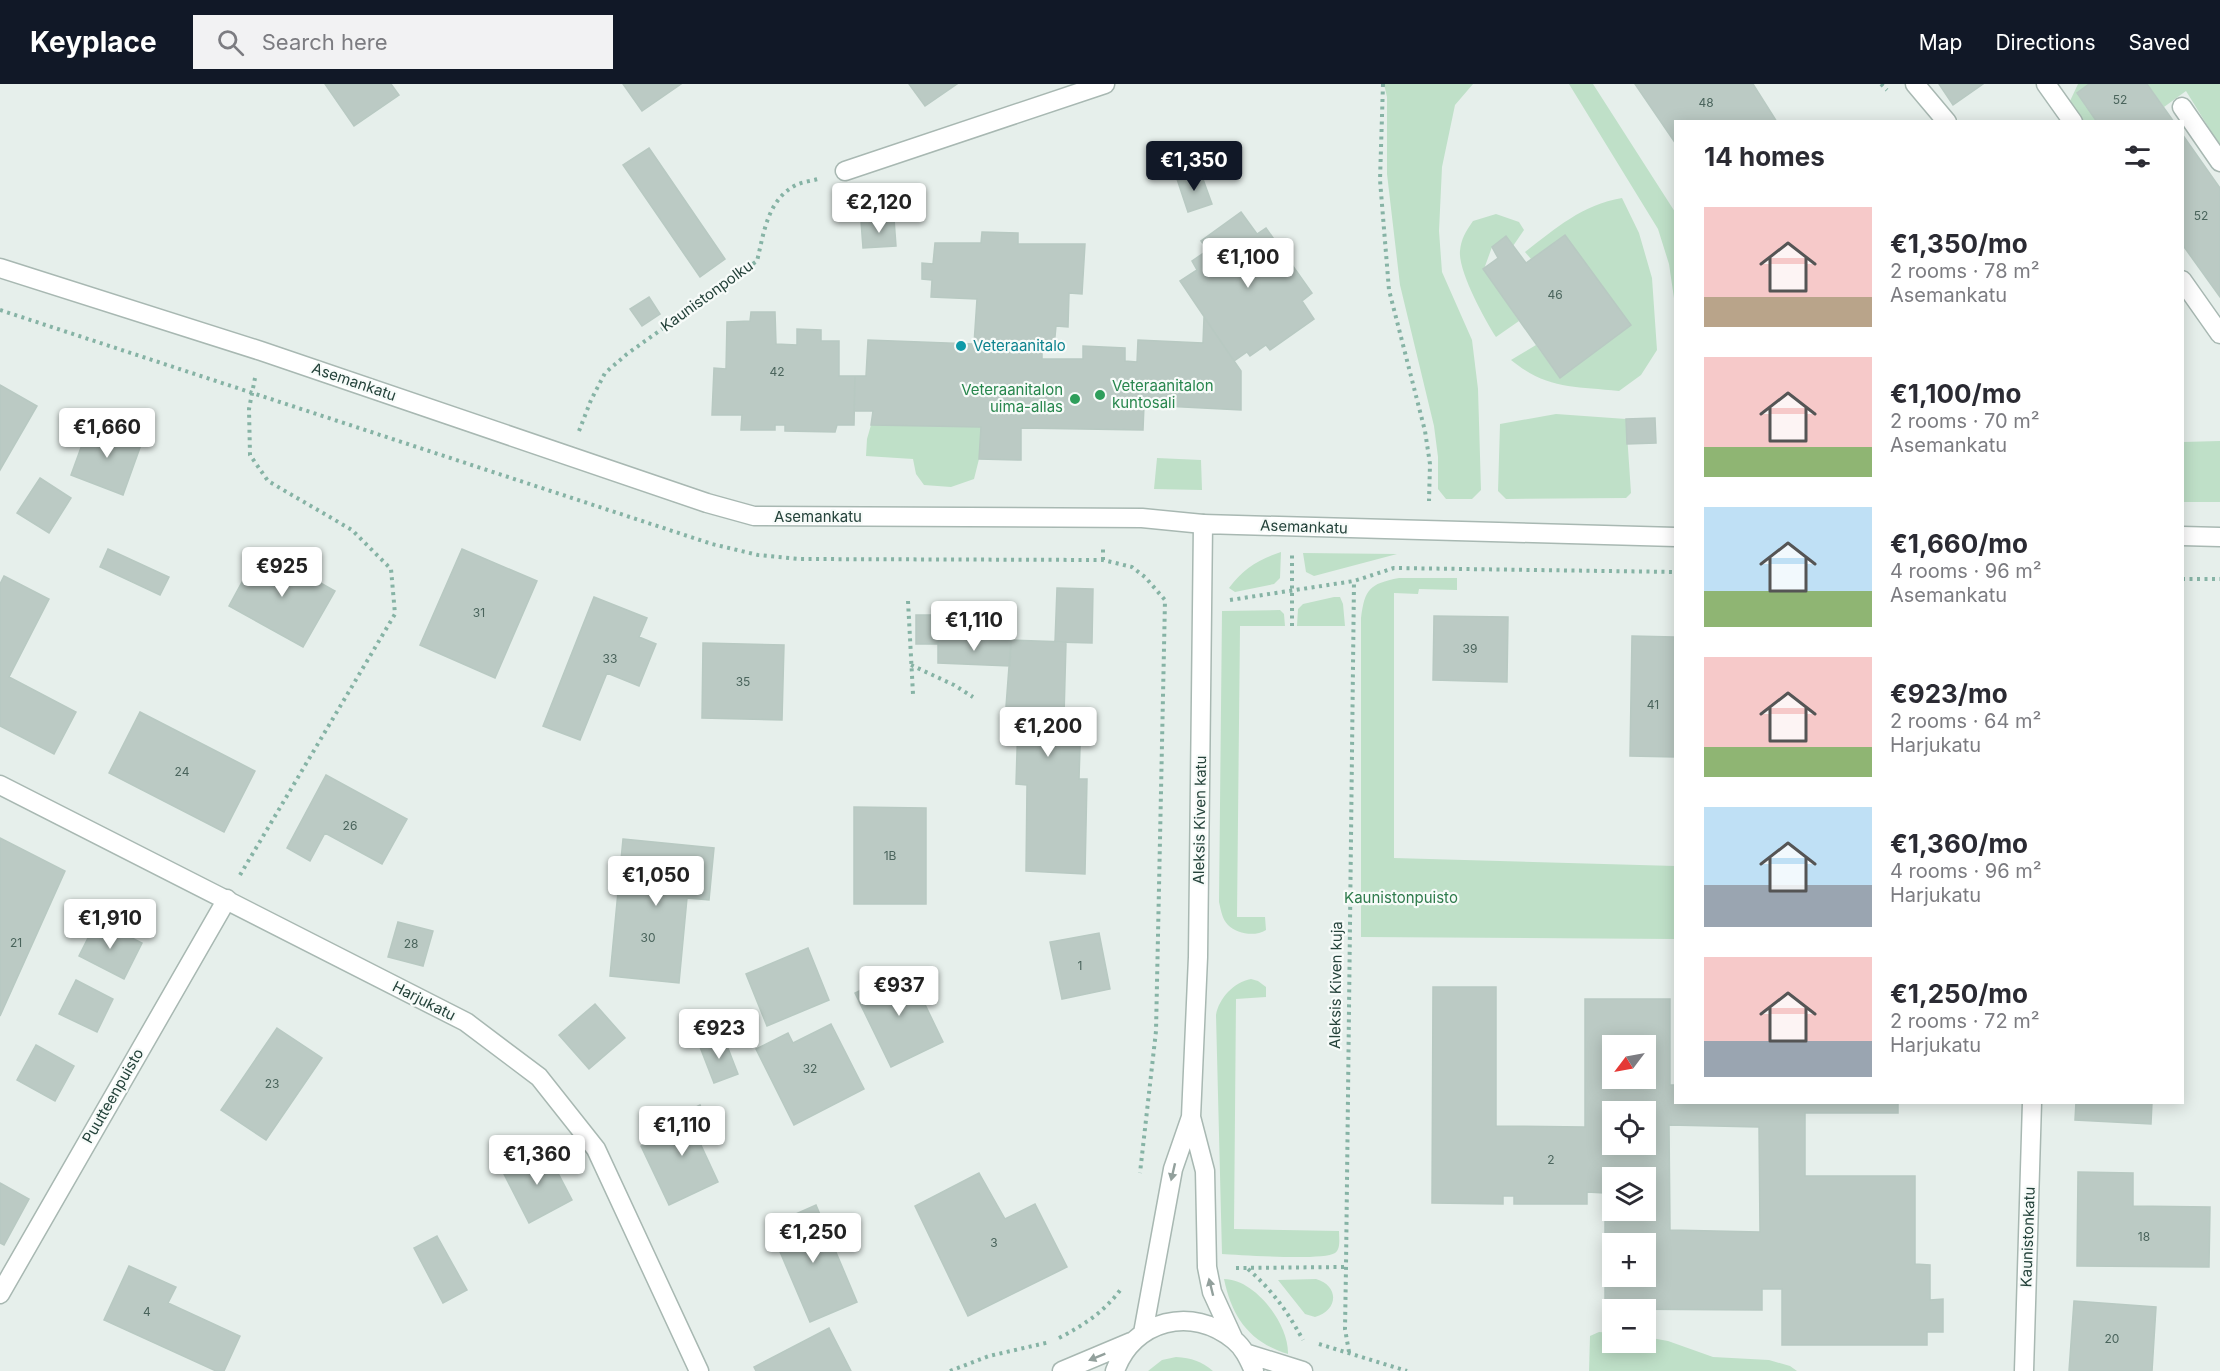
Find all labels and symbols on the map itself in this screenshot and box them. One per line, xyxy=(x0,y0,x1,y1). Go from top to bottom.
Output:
house number: 52 xyxy=(2113,92,2127,107)
house number: 48 xyxy=(1698,95,1714,110)
pin: €1,350 xyxy=(1145,141,1243,192)
pin: €2,120 xyxy=(830,183,928,234)
house number: 52 xyxy=(2194,208,2208,223)
pin: €1,100 xyxy=(1199,238,1297,289)
street label: Kaunistonpolku xyxy=(657,256,757,335)
house number: 46 xyxy=(1547,287,1563,302)
place label: Veteraanitalo xyxy=(973,336,1066,355)
marker: Veteraanitalo xyxy=(954,339,968,353)
street label: Asemankatu xyxy=(310,358,399,405)
house number: 42 xyxy=(769,364,785,379)
place label: Veteraanitalon kuntosali xyxy=(1112,376,1214,412)
place label: Veteraanitalon uima-allas xyxy=(961,380,1063,416)
marker: Veteraanitalon kuntosali xyxy=(1093,388,1107,402)
marker: Veteraanitalon uima-allas xyxy=(1068,392,1082,406)
pin: €1,660 xyxy=(58,408,156,459)
street label: Asemankatu xyxy=(774,507,862,526)
street label: Asemankatu xyxy=(1260,515,1348,538)
pin: €925 xyxy=(246,547,318,598)
pin: €1,110 xyxy=(925,601,1023,652)
house number: 31 xyxy=(473,605,485,620)
house number: 39 xyxy=(1463,641,1477,656)
house number: 33 xyxy=(603,651,617,666)
house number: 35 xyxy=(736,674,750,689)
house number: 41 xyxy=(1647,697,1659,712)
pin: €1,200 xyxy=(999,707,1097,758)
street label: Aleksis Kiven katu xyxy=(1189,755,1210,885)
house number: 24 xyxy=(175,764,190,779)
house number: 26 xyxy=(343,818,357,833)
house number: 1B xyxy=(884,848,897,863)
pin: €1,050 xyxy=(607,856,705,907)
park label: Kaunistonpuisto xyxy=(1344,888,1458,907)
pin: €1,910 xyxy=(61,899,159,950)
street label: Aleksis Kiven kuja xyxy=(1325,921,1346,1049)
house number: 30 xyxy=(641,930,655,945)
house number: 21 xyxy=(10,935,22,950)
house number: 28 xyxy=(404,936,418,951)
house number: 1 xyxy=(1078,958,1082,973)
pin: €937 xyxy=(863,966,935,1017)
street label: Harjukatu xyxy=(389,977,459,1025)
pin: €923 xyxy=(683,1009,755,1060)
north arrow xyxy=(1602,1035,1656,1089)
street label: Puutteenpuisto xyxy=(78,1045,147,1147)
house number: 32 xyxy=(803,1061,817,1076)
house number: 23 xyxy=(265,1076,279,1091)
pin: €1,110 xyxy=(633,1106,731,1157)
pin: €1,360 xyxy=(488,1135,586,1186)
house number: 2 xyxy=(1547,1152,1555,1167)
one-way arrow xyxy=(1168,1163,1177,1182)
street label: Kaunistonkatu xyxy=(2016,1186,2039,1288)
pin: €1,250 xyxy=(764,1213,862,1264)
house number: 18 xyxy=(2138,1229,2150,1244)
house number: 3 xyxy=(990,1235,998,1250)
one-way arrow xyxy=(1206,1278,1216,1296)
house number: 4 xyxy=(143,1304,151,1319)
house number: 20 xyxy=(2105,1331,2119,1346)
one-way arrow xyxy=(1088,1353,1106,1362)

